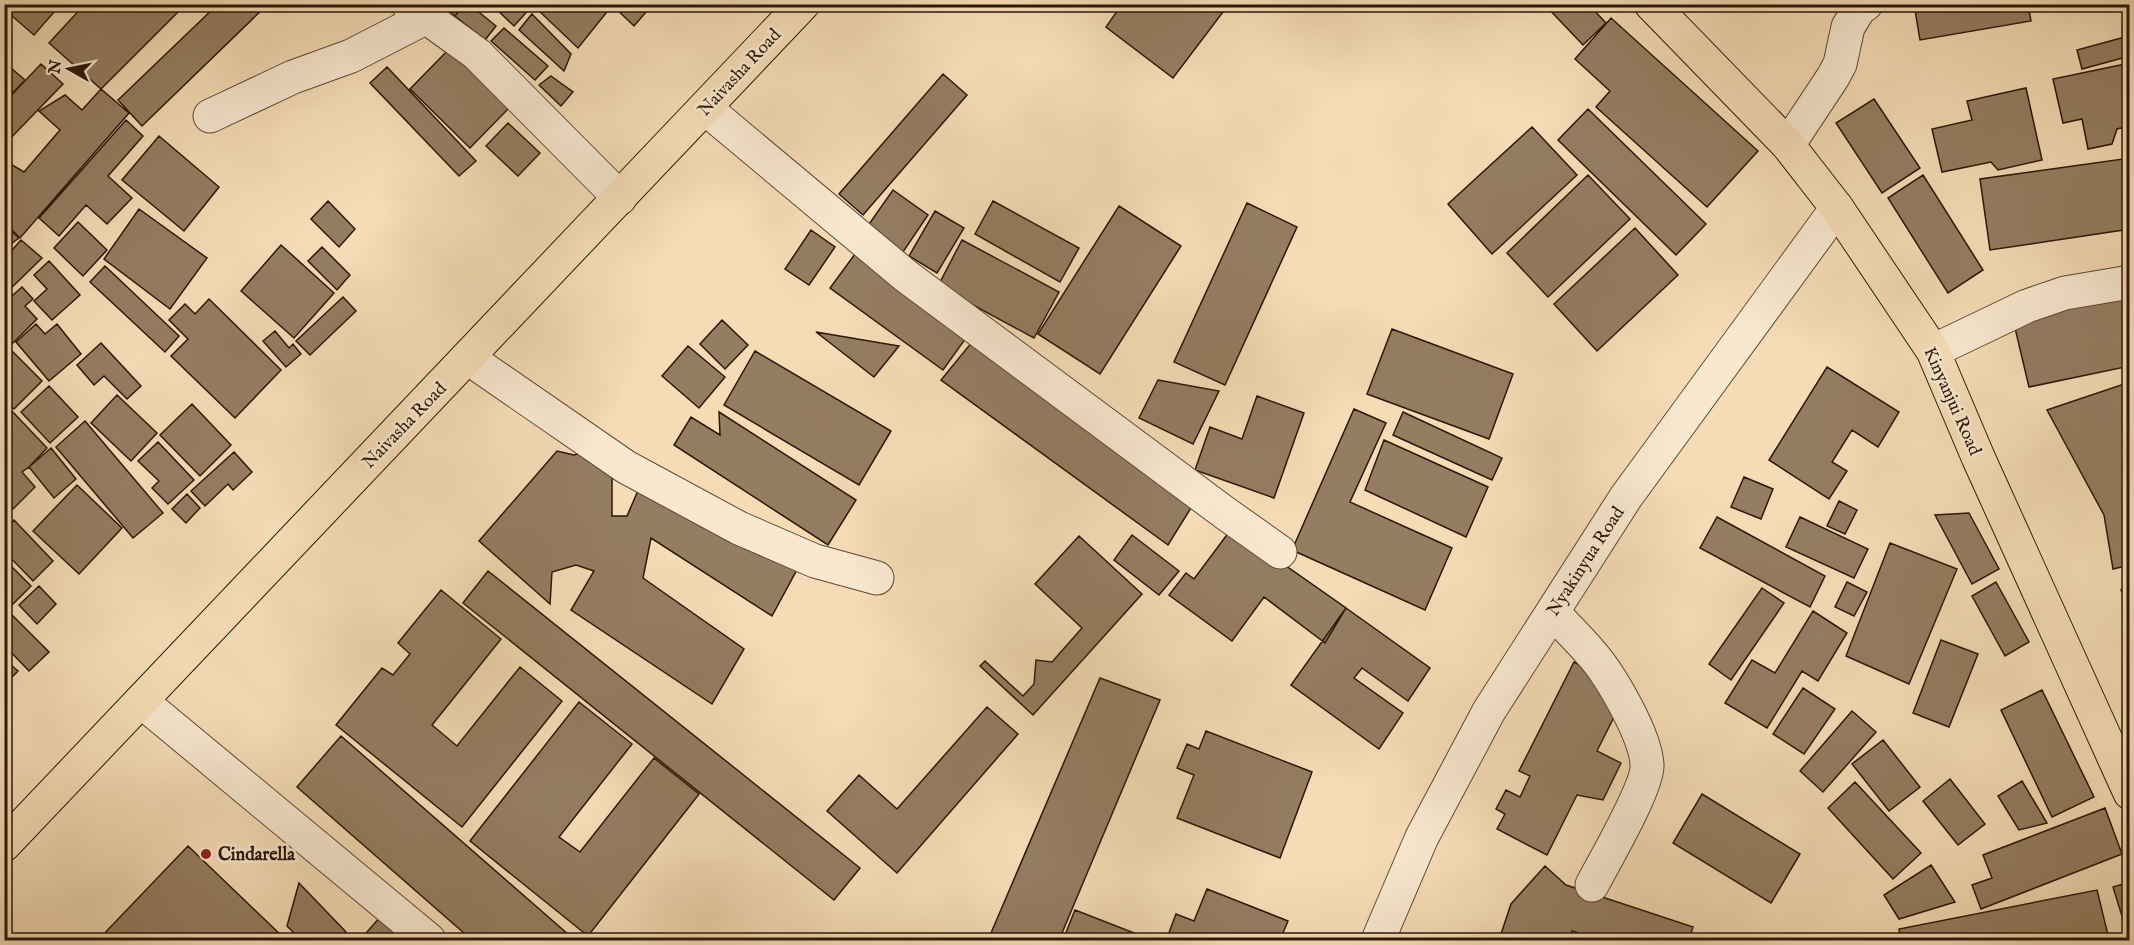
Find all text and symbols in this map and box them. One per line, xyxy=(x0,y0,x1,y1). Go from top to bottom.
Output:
street label: Naivasha Road xyxy=(694,24,787,122)
north arrow xyxy=(39,39,99,99)
text: N xyxy=(45,58,67,76)
street label: Kinyanjui Road xyxy=(1917,344,1986,460)
street label: Naivasha Road xyxy=(358,378,452,474)
street label: Nyakinyua Road xyxy=(1542,502,1630,621)
place label: Cindarella xyxy=(218,844,296,867)
marker: Cindarella xyxy=(199,847,213,861)

